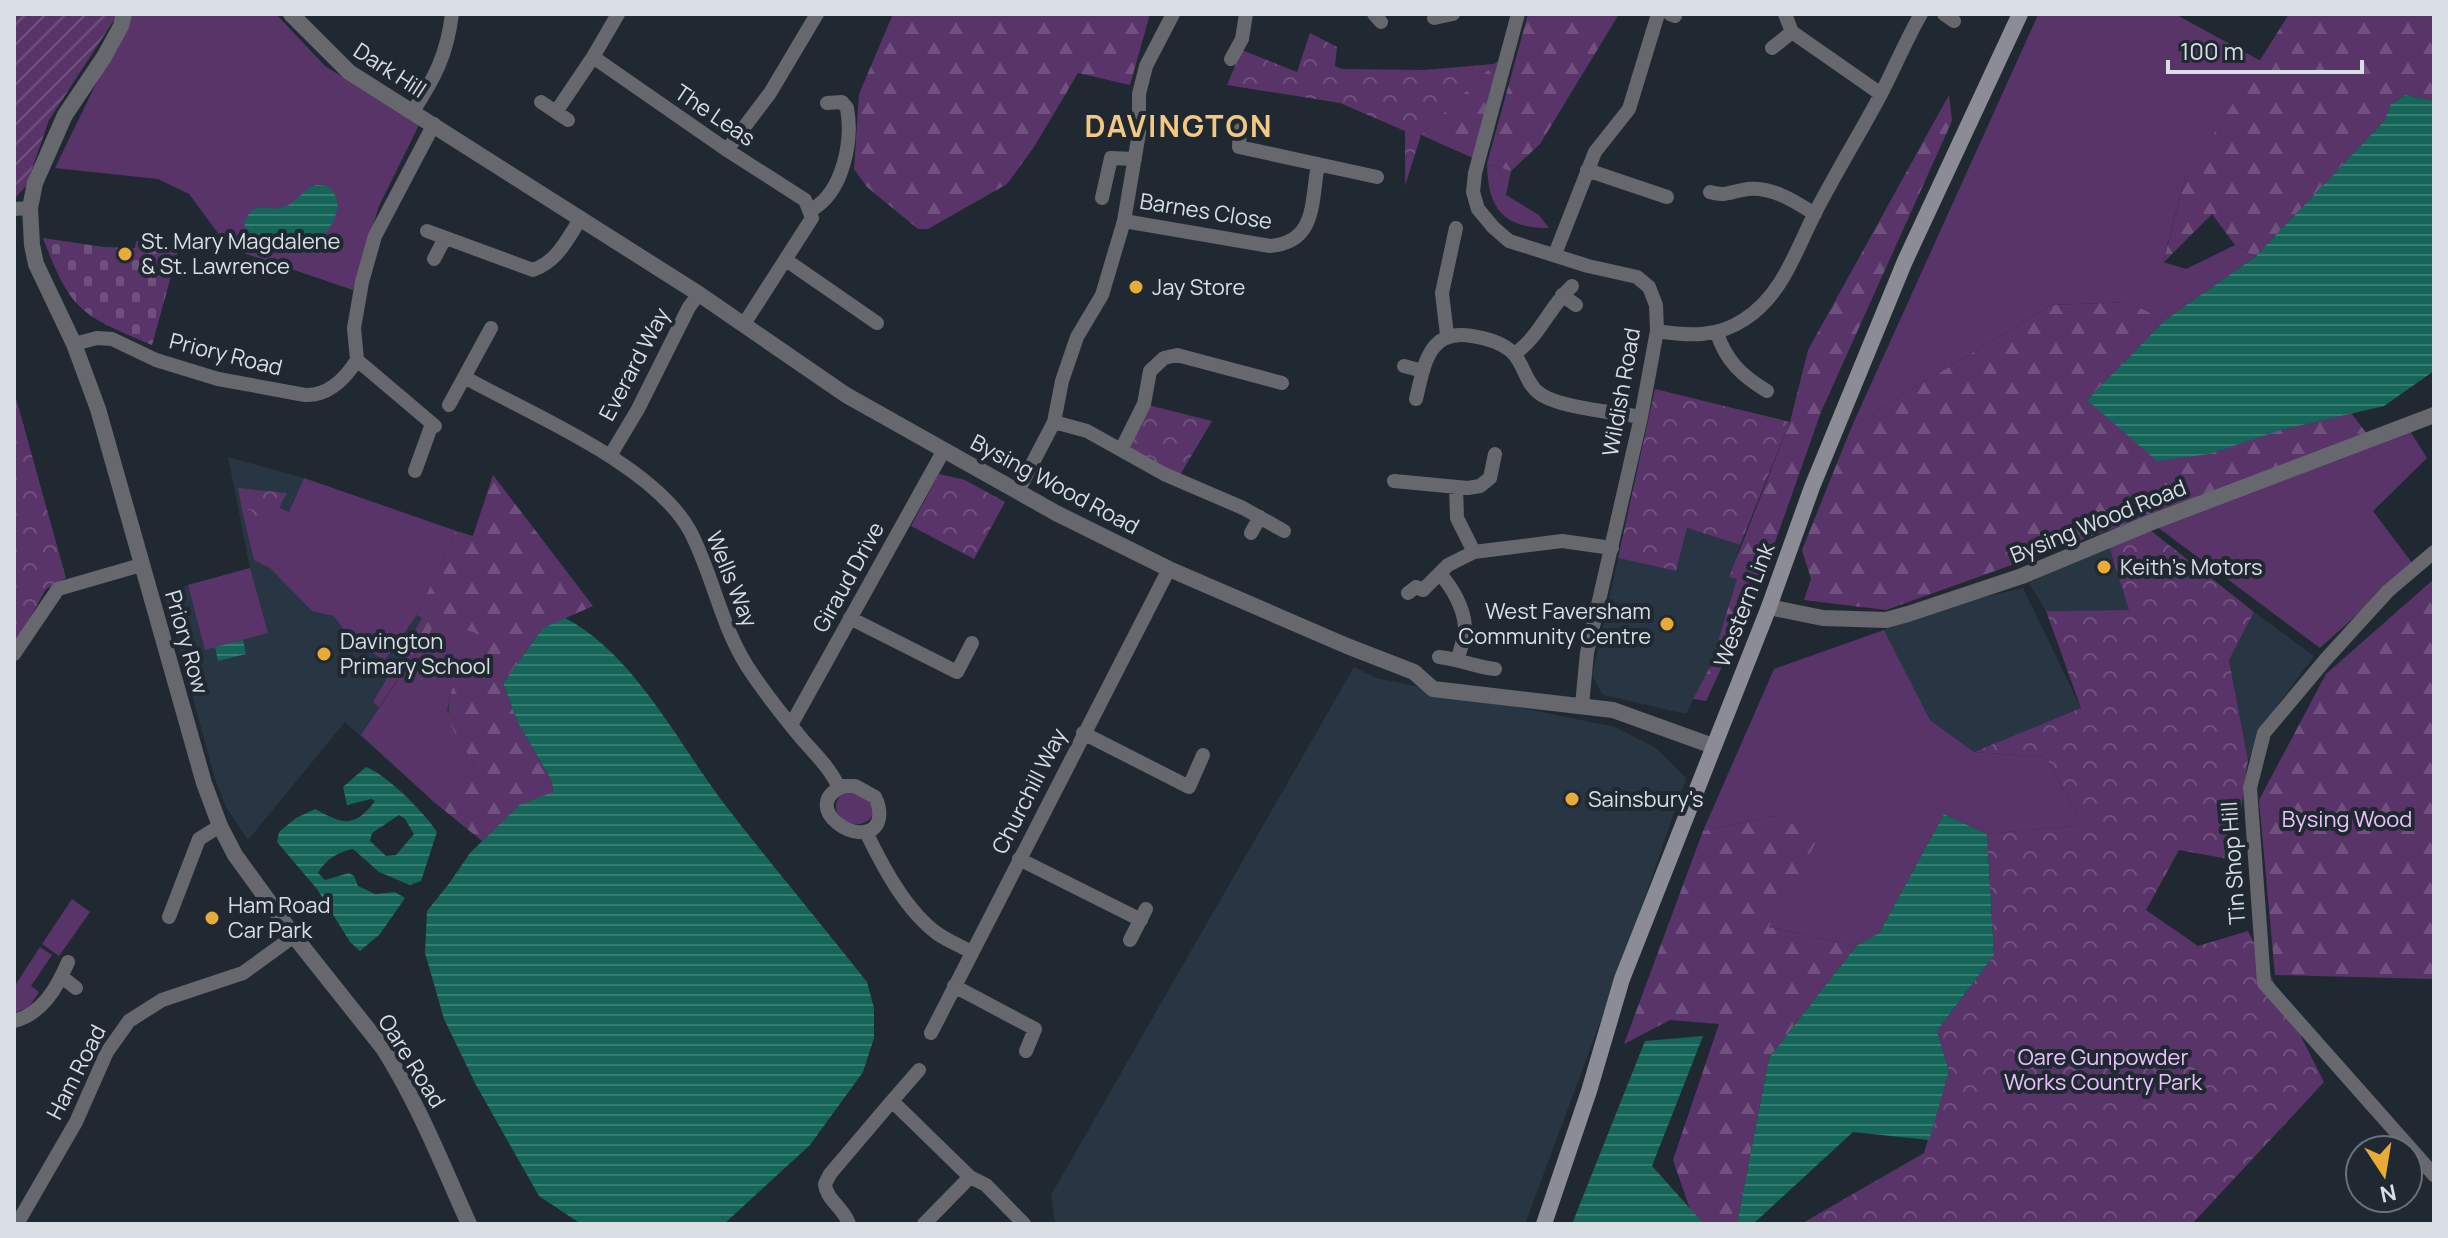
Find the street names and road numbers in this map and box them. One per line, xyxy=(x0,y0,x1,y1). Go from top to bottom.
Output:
street label: Dark Hill xyxy=(348,35,432,105)
street label: The Leas xyxy=(669,77,761,153)
street label: Barnes Close xyxy=(1138,186,1274,236)
street label: Everard Way xyxy=(592,302,676,426)
street label: Priory Road xyxy=(166,325,286,383)
street label: Wildish Road xyxy=(1595,326,1647,458)
street label: Bysing Wood Road xyxy=(965,427,1145,541)
street label: Bysing Wood Road xyxy=(2006,472,2190,570)
street label: Giraud Drive xyxy=(805,516,891,638)
street label: Wells Way xyxy=(699,527,765,632)
street label: Western Link xyxy=(1707,538,1782,671)
street label: Priory Row xyxy=(158,587,216,697)
street label: Churchill Way xyxy=(984,723,1074,859)
street label: Tin Shop Hill xyxy=(2214,800,2252,926)
street label: Oare Road xyxy=(371,1008,453,1114)
street label: Ham Road xyxy=(39,1020,113,1124)

